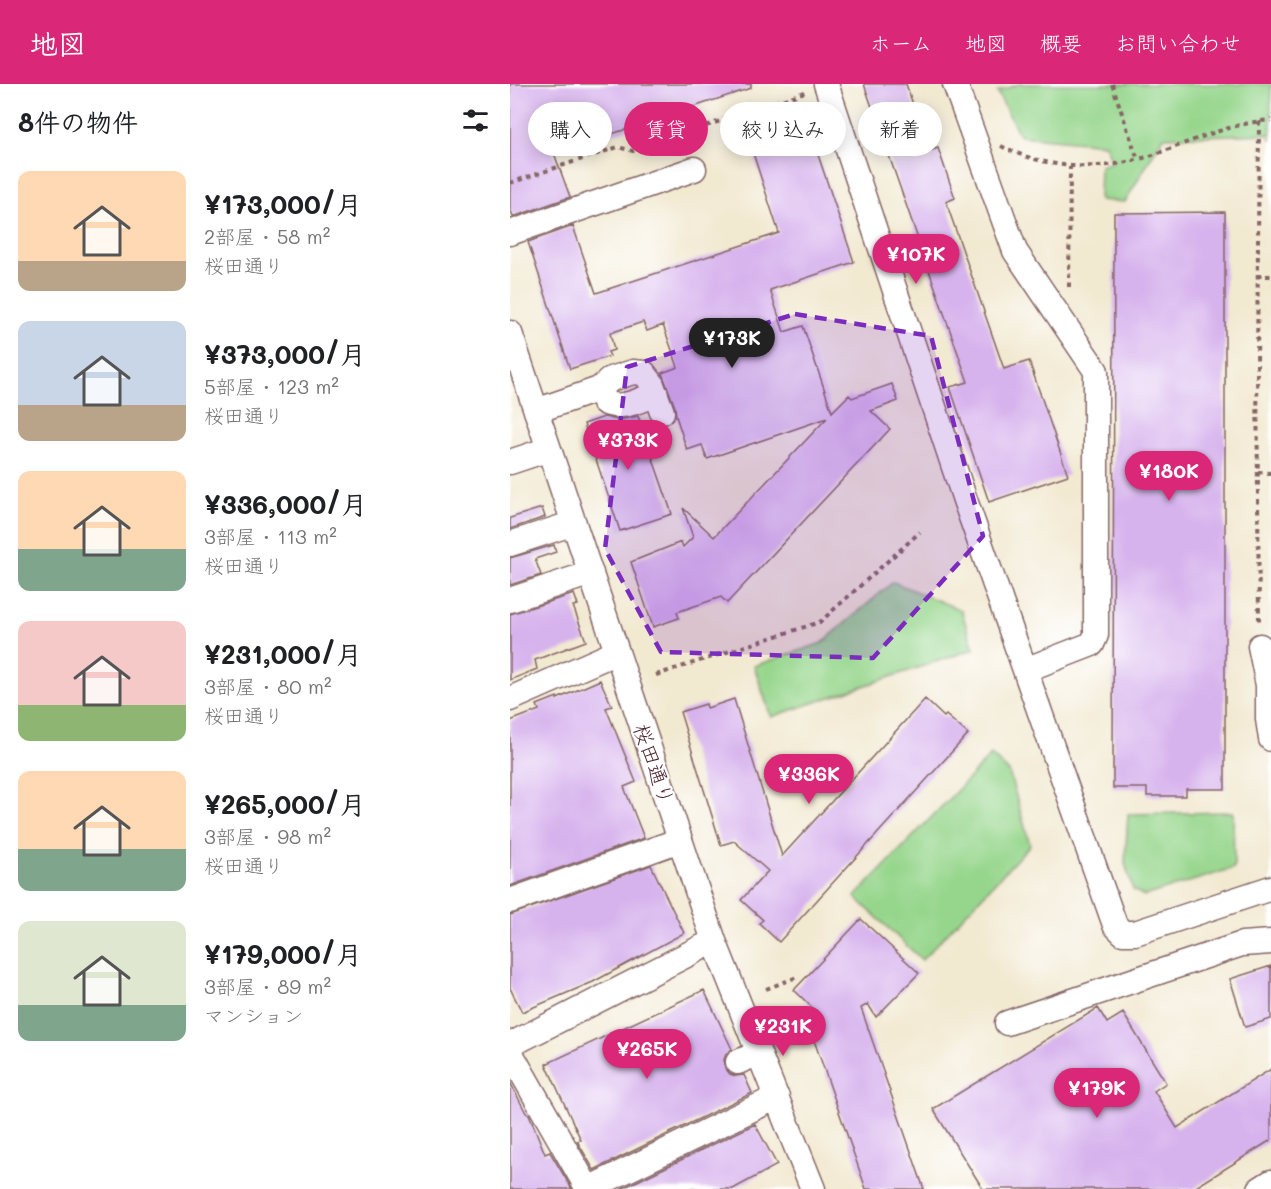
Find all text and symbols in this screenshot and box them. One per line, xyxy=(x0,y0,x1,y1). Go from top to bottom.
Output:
text: 地図 xyxy=(30,25,86,61)
text: ホーム xyxy=(870,29,932,56)
text: 地図 xyxy=(965,29,1007,56)
text: 概要 xyxy=(1040,29,1082,56)
text: お問い合わせ xyxy=(1115,29,1241,56)
chip: 購入 xyxy=(528,102,612,156)
chip: 賃貸 xyxy=(624,102,708,156)
chip: 絞り込み xyxy=(720,102,846,156)
chip: 新着 xyxy=(858,102,942,156)
icon: filters xyxy=(459,104,492,137)
text: 8件の物件 xyxy=(18,105,138,139)
text: ¥173,000/月 xyxy=(204,187,362,221)
icon: home xyxy=(66,195,138,267)
text: 2部屋 · 58 m² xyxy=(204,223,330,249)
pin: ¥107K xyxy=(874,234,958,285)
text: ¥107K xyxy=(886,240,946,266)
text: 桜田通り xyxy=(204,252,284,278)
pin: ¥173K xyxy=(690,318,774,369)
text: ¥173K xyxy=(703,324,761,350)
text: ¥373,000/月 xyxy=(204,337,366,371)
icon: home xyxy=(66,345,138,417)
text: 5部屋 · 123 m² xyxy=(204,373,339,399)
text: 桜田通り xyxy=(204,402,284,428)
pin: ¥373K xyxy=(586,420,670,471)
text: ¥373K xyxy=(597,426,659,452)
pin: ¥180K xyxy=(1127,451,1211,502)
text: ¥180K xyxy=(1139,457,1199,483)
text: ¥336,000/月 xyxy=(204,487,367,521)
icon: home xyxy=(66,495,138,567)
text: 3部屋 · 113 m² xyxy=(204,523,337,549)
text: 桜田通り xyxy=(204,552,284,578)
text: ¥231,000/月 xyxy=(204,637,362,671)
icon: home xyxy=(66,645,138,717)
text: 3部屋 · 80 m² xyxy=(204,673,332,699)
text: 桜田通り xyxy=(204,702,284,728)
street label: 桜田通り xyxy=(629,720,681,808)
pin: ¥336K xyxy=(767,754,851,805)
text: ¥336K xyxy=(778,760,840,786)
text: ¥265,000/月 xyxy=(204,787,366,821)
icon: home xyxy=(66,795,138,867)
text: 3部屋 · 98 m² xyxy=(204,823,331,849)
text: 桜田通り xyxy=(204,852,284,878)
text: ¥179,000/月 xyxy=(204,937,362,971)
icon: home xyxy=(66,945,138,1017)
text: 3部屋 · 89 m² xyxy=(204,973,331,999)
text: マンション xyxy=(204,1002,303,1028)
pin: ¥231K xyxy=(741,1006,825,1057)
text: ¥231K xyxy=(754,1012,812,1038)
pin: ¥265K xyxy=(605,1029,689,1080)
text: ¥265K xyxy=(616,1035,678,1061)
pin: ¥179K xyxy=(1055,1068,1139,1119)
text: ¥179K xyxy=(1068,1074,1126,1100)

